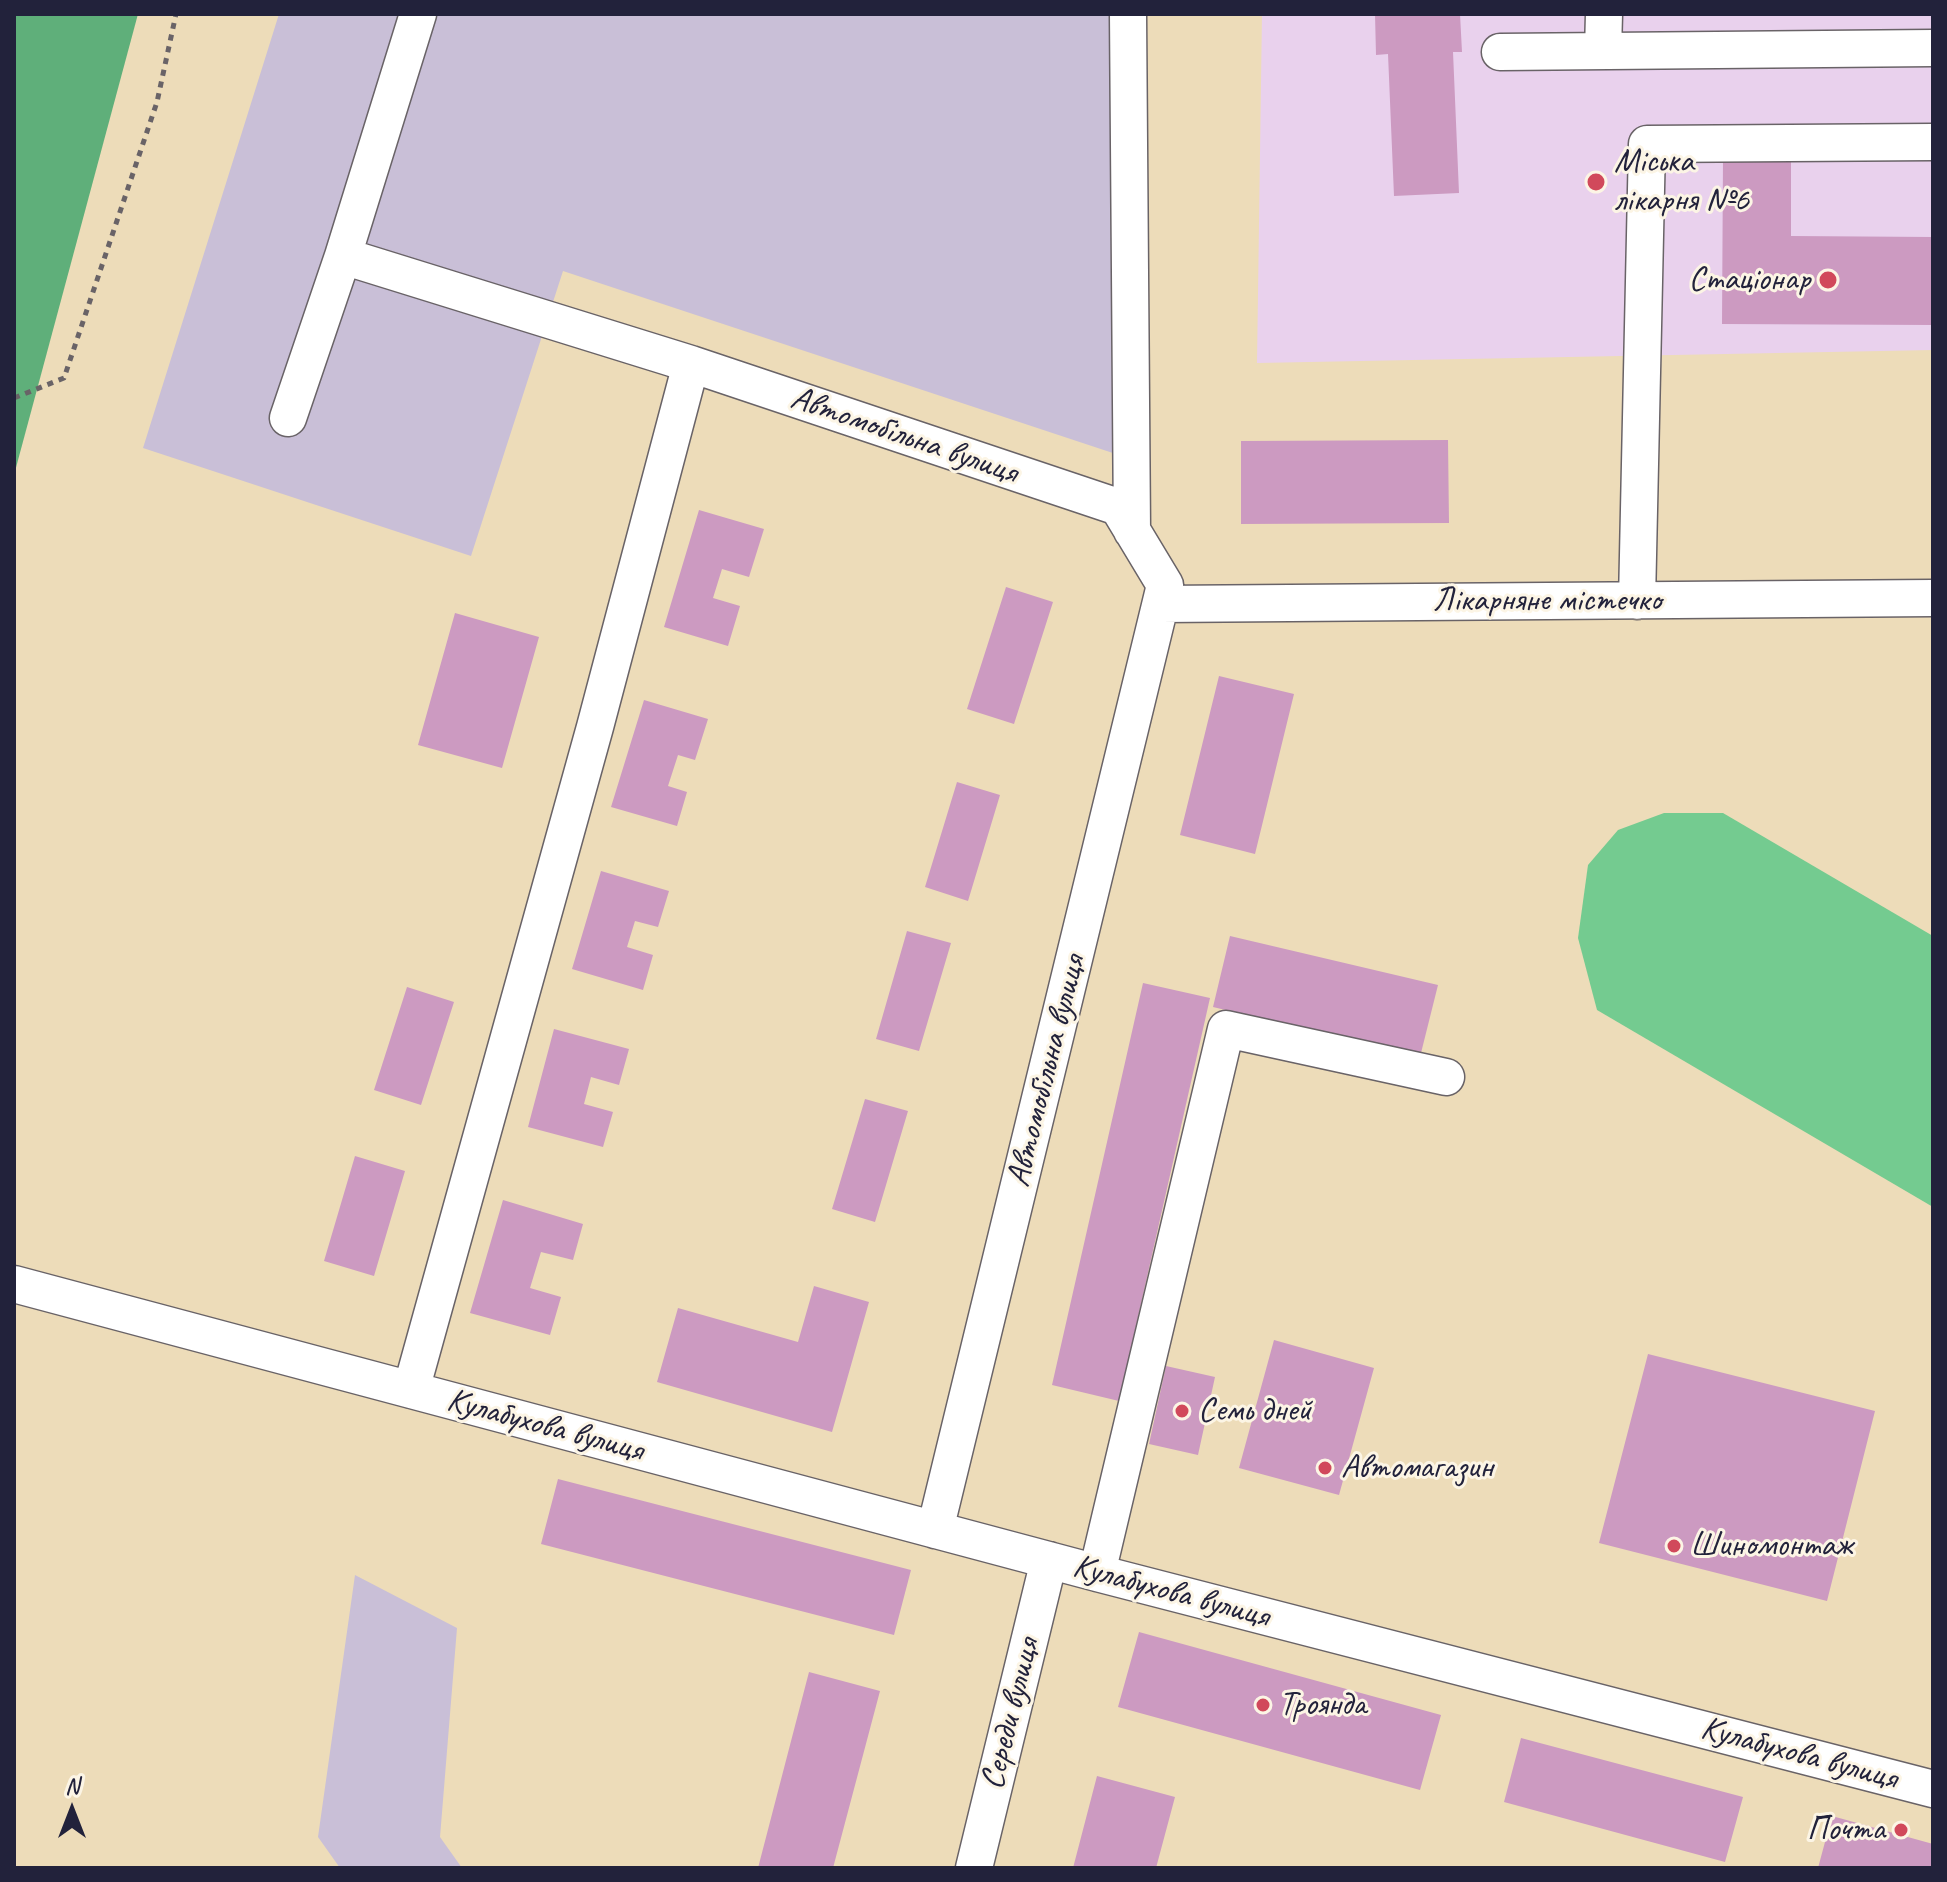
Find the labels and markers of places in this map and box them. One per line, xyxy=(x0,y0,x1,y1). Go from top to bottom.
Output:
place label: Міська лікарня №6 xyxy=(1614,142,1749,222)
marker: Міська лікарня №6 xyxy=(1585,171,1607,193)
place label: Стаціонар xyxy=(1689,260,1810,300)
marker: Стаціонар xyxy=(1817,269,1839,291)
place label: Семь дней xyxy=(1198,1391,1311,1431)
marker: Семь дней xyxy=(1173,1402,1191,1420)
place label: Автомагазин xyxy=(1341,1448,1493,1488)
marker: Автомагазин xyxy=(1316,1459,1334,1477)
place label: Шиномонтаж xyxy=(1690,1526,1852,1566)
marker: Шиномонтаж xyxy=(1665,1537,1683,1555)
place label: Троянда xyxy=(1279,1685,1366,1725)
marker: Троянда xyxy=(1254,1696,1272,1714)
place label: Почта xyxy=(1807,1810,1885,1850)
marker: Почта xyxy=(1892,1821,1910,1839)

